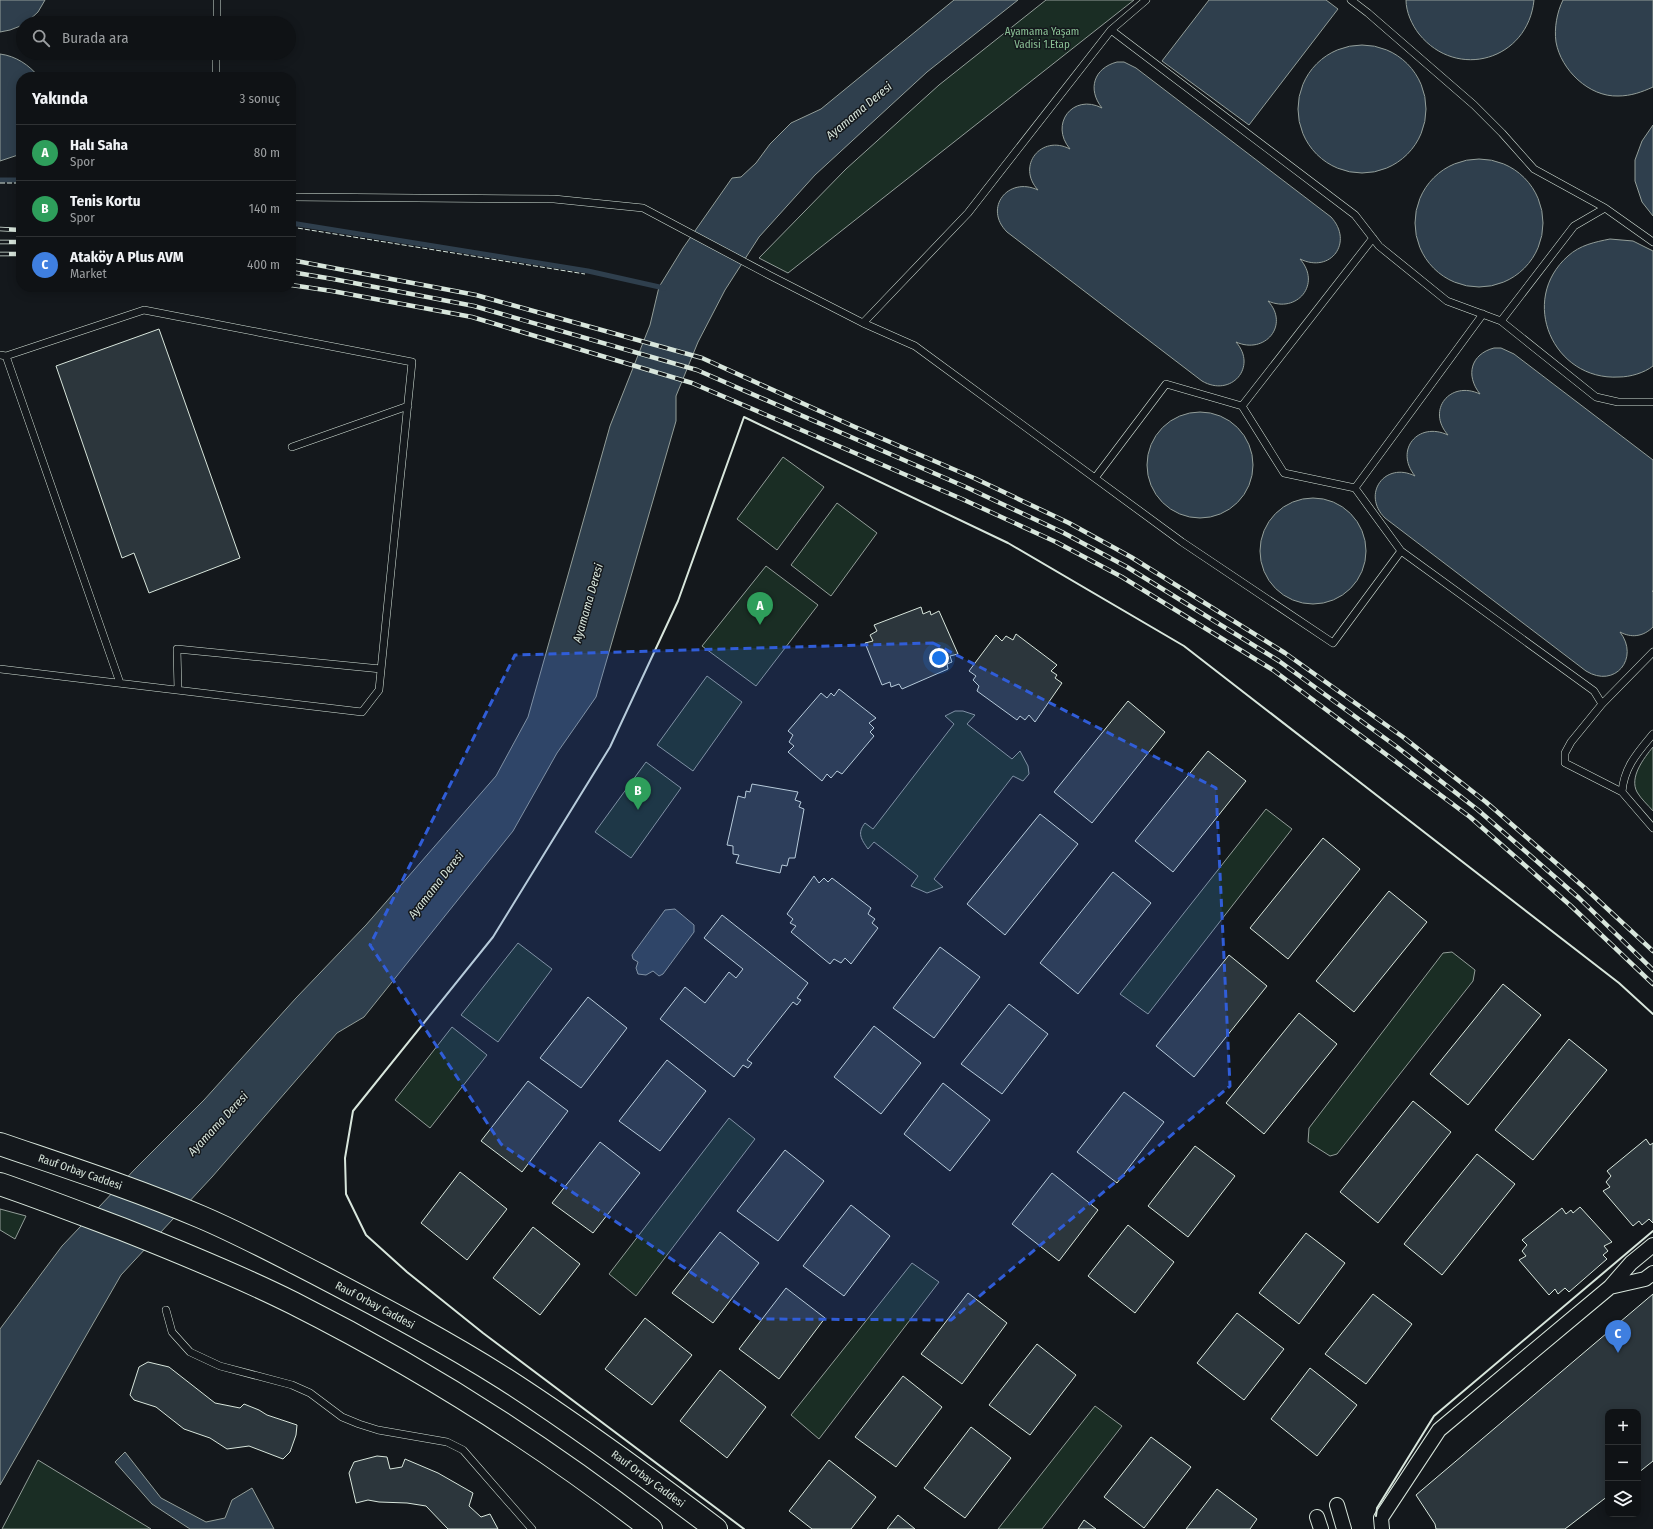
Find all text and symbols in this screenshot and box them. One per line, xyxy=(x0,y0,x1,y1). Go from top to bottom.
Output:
search box xyxy=(16,16,296,60)
park label: Ayamama Yaşam Vadisi 1.Etap xyxy=(1005,25,1079,51)
icon: search xyxy=(30,27,52,49)
text: Burada ara xyxy=(62,29,129,47)
water label: Ayamama Deresi xyxy=(822,79,895,143)
text: Yakında xyxy=(32,88,88,109)
text: 3 sonuç xyxy=(239,91,280,106)
text: Halı Saha xyxy=(70,136,128,154)
text: A xyxy=(41,145,49,160)
text: 80 m xyxy=(254,145,280,160)
text: Spor xyxy=(70,154,95,169)
text: Tenis Kortu xyxy=(70,192,141,210)
text: B xyxy=(41,201,49,216)
text: 140 m xyxy=(249,201,280,216)
text: Spor xyxy=(70,210,95,225)
text: Ataköy A Plus AVM xyxy=(70,248,184,266)
text: C xyxy=(42,257,48,272)
text: 400 m xyxy=(247,257,280,272)
text: Market xyxy=(70,266,107,281)
water label: Ayamama Deresi xyxy=(570,562,606,645)
pin: A xyxy=(747,592,773,625)
your location xyxy=(929,648,949,668)
pin: B xyxy=(625,777,651,810)
water label: Ayamama Deresi xyxy=(405,849,467,922)
water label: Ayamama Deresi xyxy=(184,1089,251,1159)
street label: Rauf Orbay Caddesi xyxy=(37,1151,124,1192)
street label: Rauf Orbay Caddesi xyxy=(333,1278,417,1331)
pin: C xyxy=(1605,1320,1631,1353)
map controls xyxy=(1605,1409,1641,1517)
button: + xyxy=(1605,1409,1641,1445)
button: − xyxy=(1605,1445,1641,1481)
street label: Rauf Orbay Caddesi xyxy=(609,1447,688,1510)
button: layers xyxy=(1605,1481,1641,1517)

